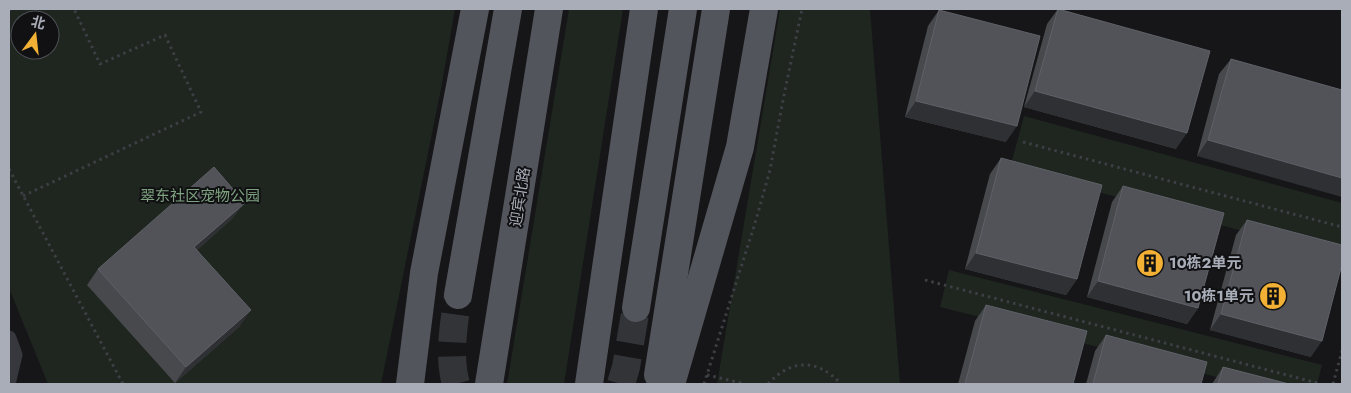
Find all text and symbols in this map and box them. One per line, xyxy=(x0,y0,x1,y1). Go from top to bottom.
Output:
north arrow xyxy=(10,10,60,60)
text: 北 xyxy=(29,11,48,34)
street label: 迎宾北路 xyxy=(504,166,536,228)
park label: 翠东社区宠物公园 xyxy=(140,185,260,207)
building icon: 10栋2单元 xyxy=(1135,248,1165,278)
place label: 10栋2单元 xyxy=(1169,252,1241,274)
building icon: 10栋1单元 xyxy=(1258,281,1288,311)
place label: 10栋1单元 xyxy=(1184,285,1254,307)

